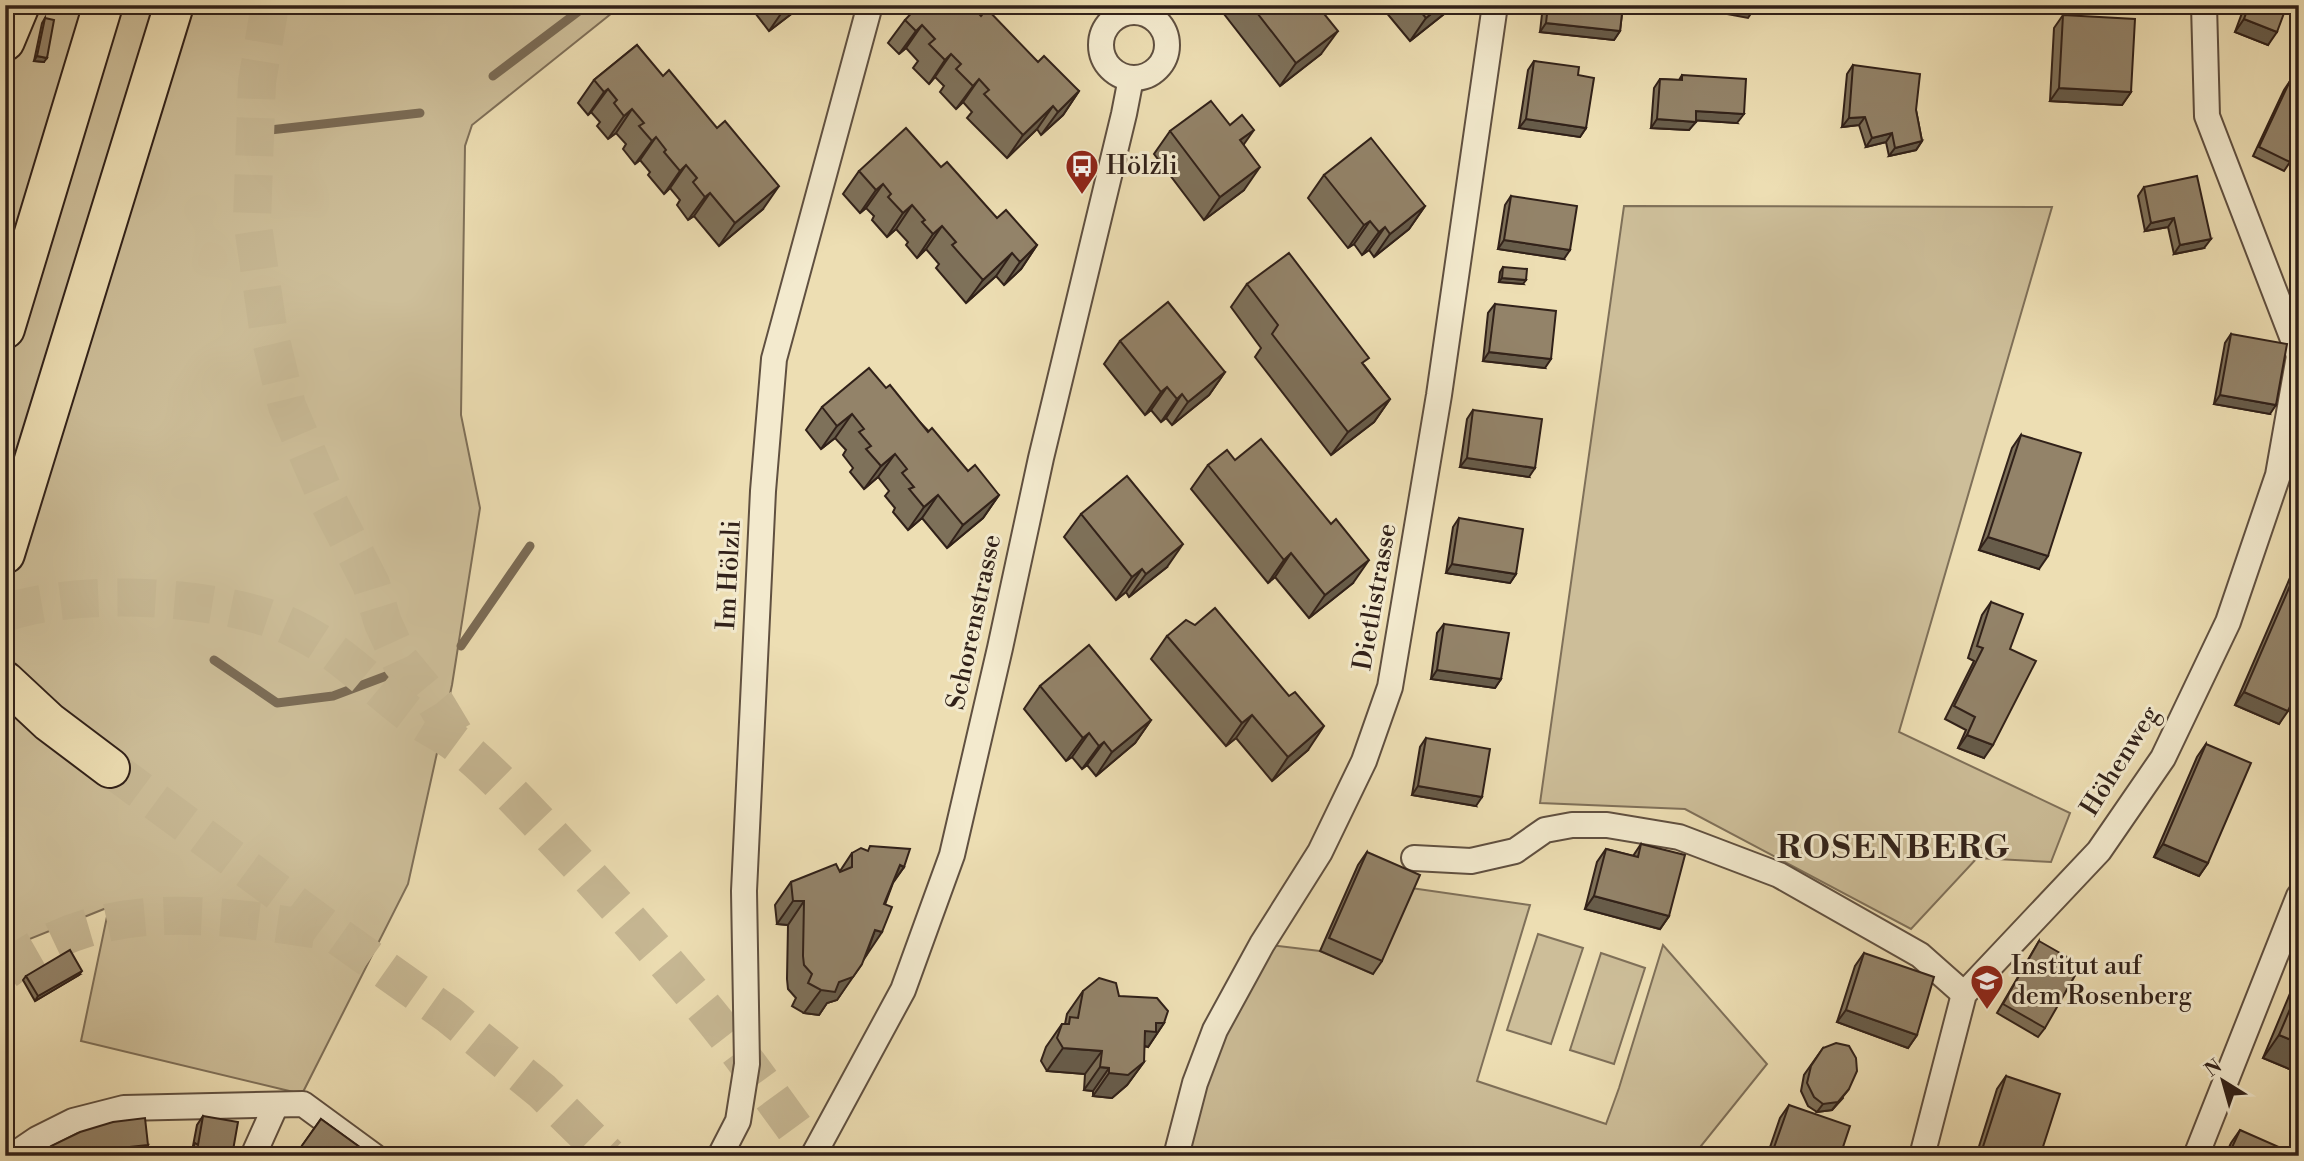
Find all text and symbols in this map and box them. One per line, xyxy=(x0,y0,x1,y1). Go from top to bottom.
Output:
bus stop icon: Hölzli xyxy=(1063,147,1101,196)
place label: Hölzli xyxy=(1106,150,1178,182)
street label: Im Hölzli xyxy=(710,519,748,631)
street label: Dietlistrasse xyxy=(1346,521,1404,673)
street label: Schorenstrasse xyxy=(940,531,1008,713)
street label: Höhenweg xyxy=(2074,700,2167,822)
district label: ROSENBERG xyxy=(1777,828,2011,869)
place label: Institut auf dem Rosenberg xyxy=(2011,950,2192,1012)
school or university icon: Institut auf dem Rosenberg xyxy=(1968,962,2006,1011)
north arrow xyxy=(2188,1046,2258,1116)
text: N xyxy=(2200,1054,2227,1082)

